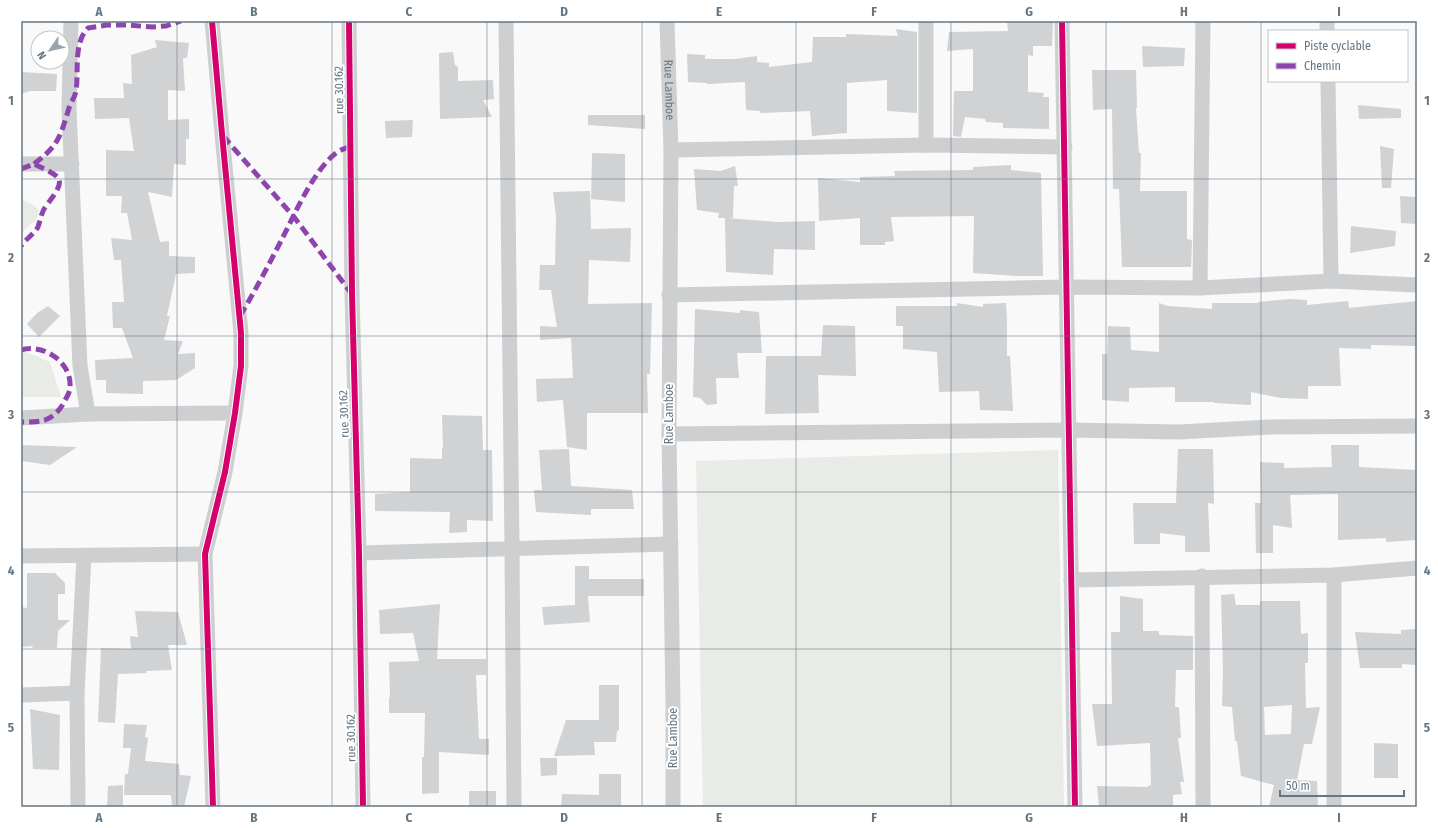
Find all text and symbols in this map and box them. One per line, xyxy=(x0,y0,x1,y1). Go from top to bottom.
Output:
text: A xyxy=(94,4,103,19)
text: B xyxy=(250,4,258,19)
text: C xyxy=(406,4,413,19)
text: D xyxy=(560,4,568,19)
text: E xyxy=(716,4,722,19)
text: F xyxy=(871,4,877,19)
text: G xyxy=(1025,4,1033,19)
text: H xyxy=(1180,4,1188,19)
text: I xyxy=(1337,4,1341,19)
north arrow xyxy=(30,30,70,70)
legend xyxy=(1268,30,1408,82)
text: Piste cyclable xyxy=(1304,39,1371,53)
text: N xyxy=(35,49,49,62)
street label: Rue Lamboe xyxy=(661,59,677,121)
text: Chemin xyxy=(1304,59,1341,73)
street label: rue 30.162 xyxy=(332,66,346,114)
text: 1 xyxy=(8,93,14,108)
text: 1 xyxy=(1424,93,1430,108)
text: 2 xyxy=(7,250,14,265)
text: 2 xyxy=(1423,250,1430,265)
street label: Rue Lamboe xyxy=(662,384,676,444)
street label: rue 30.162 xyxy=(336,390,352,438)
text: 3 xyxy=(7,407,14,422)
text: 3 xyxy=(1423,407,1430,422)
text: 4 xyxy=(8,563,15,578)
text: 4 xyxy=(1424,563,1431,578)
street label: Rue Lamboe xyxy=(666,708,680,768)
street label: rue 30.162 xyxy=(344,714,358,762)
text: 5 xyxy=(8,720,14,735)
text: 5 xyxy=(1424,720,1430,735)
scale bar xyxy=(1280,772,1404,798)
text: 50 m xyxy=(1286,779,1310,793)
text: A xyxy=(94,810,103,825)
text: B xyxy=(250,810,258,825)
text: C xyxy=(406,810,413,825)
text: D xyxy=(560,810,568,825)
text: E xyxy=(716,810,722,825)
text: F xyxy=(871,810,877,825)
text: G xyxy=(1025,810,1033,825)
text: H xyxy=(1180,810,1188,825)
text: I xyxy=(1337,810,1341,825)

